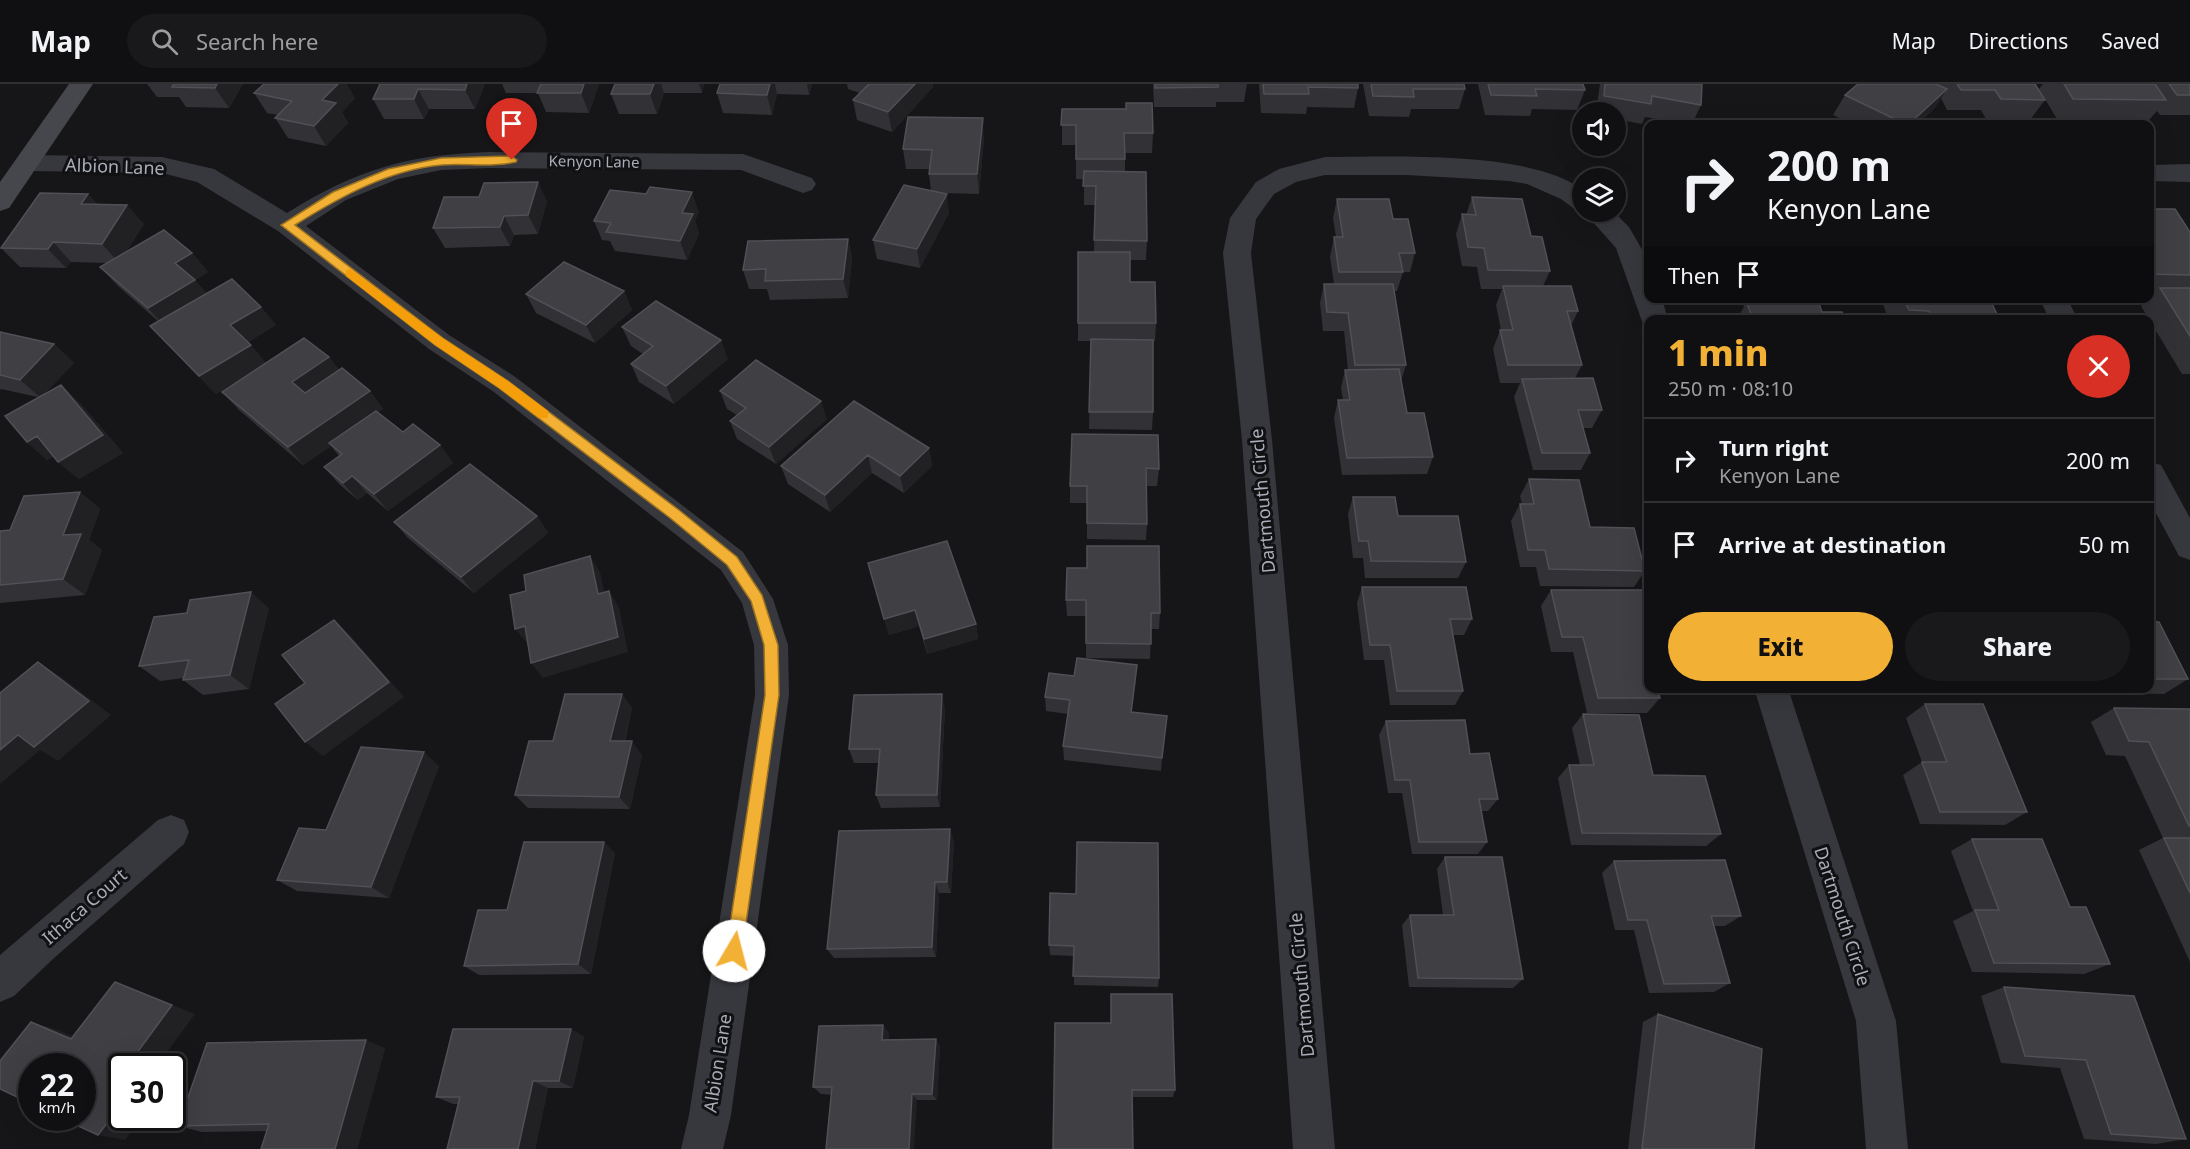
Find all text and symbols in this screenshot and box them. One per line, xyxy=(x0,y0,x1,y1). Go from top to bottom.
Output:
search box xyxy=(127,14,547,68)
text: Map xyxy=(30,22,91,60)
icon: search xyxy=(148,25,181,58)
text: Search here xyxy=(196,26,318,56)
text: Map xyxy=(1892,27,1936,55)
text: Directions xyxy=(1969,27,2068,55)
text: Saved xyxy=(2101,27,2160,55)
pin xyxy=(486,98,537,160)
map controls xyxy=(1572,102,1626,222)
button: sound xyxy=(1572,102,1626,156)
icon: arrive xyxy=(495,107,528,140)
text: 200 m xyxy=(1767,136,1891,193)
icon: right xyxy=(1668,144,1746,222)
street label: Kenyon Lane xyxy=(548,150,640,172)
street label: Albion Lane xyxy=(65,152,165,180)
button: layers xyxy=(1572,168,1626,222)
text: Kenyon Lane xyxy=(1767,190,1931,227)
icon: arrive xyxy=(1732,258,1765,291)
text: Then xyxy=(1668,260,1720,290)
text: 1 min xyxy=(1668,328,1769,377)
button: close xyxy=(2067,335,2130,398)
text: 250 m · 08:10 xyxy=(1668,375,1793,402)
street label: Dartmouth Circle xyxy=(1244,428,1280,574)
text: Turn right xyxy=(1719,432,1829,462)
icon: right xyxy=(1668,444,1701,477)
text: 200 m xyxy=(2066,445,2130,475)
text: Kenyon Lane xyxy=(1719,462,1840,489)
icon: arrive xyxy=(1668,528,1701,561)
text: Arrive at destination xyxy=(1719,529,1946,559)
text: 50 m xyxy=(2079,529,2130,559)
button: Exit xyxy=(1668,612,1893,681)
button: Share xyxy=(1905,612,2130,681)
street label: Dartmouth Circle xyxy=(1809,843,1877,989)
street label: Ithaca Court xyxy=(37,862,132,949)
street label: Dartmouth Circle xyxy=(1283,912,1319,1058)
position arrow xyxy=(702,919,766,983)
street label: Albion Lane xyxy=(697,1012,737,1114)
speed limit sign: 30 xyxy=(108,1053,186,1131)
text: 22 xyxy=(40,1064,74,1105)
text: km/h xyxy=(39,1097,75,1117)

